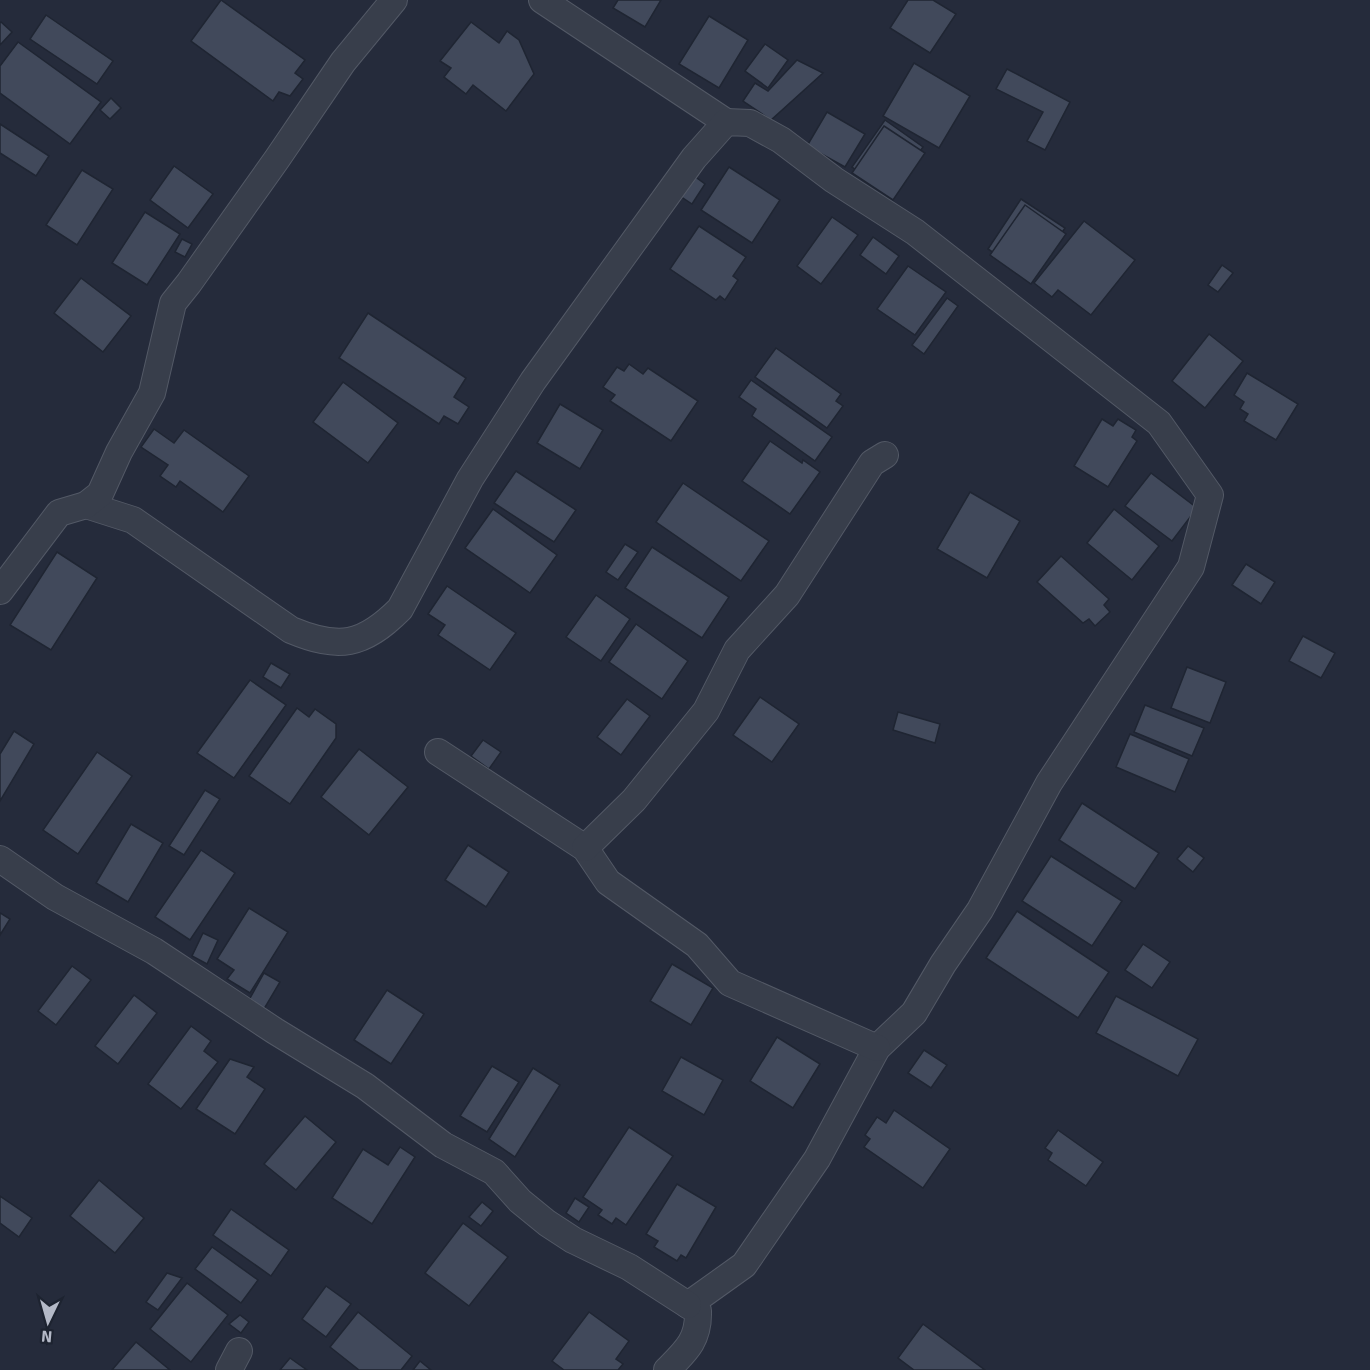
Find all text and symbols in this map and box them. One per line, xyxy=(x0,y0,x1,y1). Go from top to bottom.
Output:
north arrow xyxy=(18,1292,78,1352)
text: N xyxy=(40,1325,53,1346)

